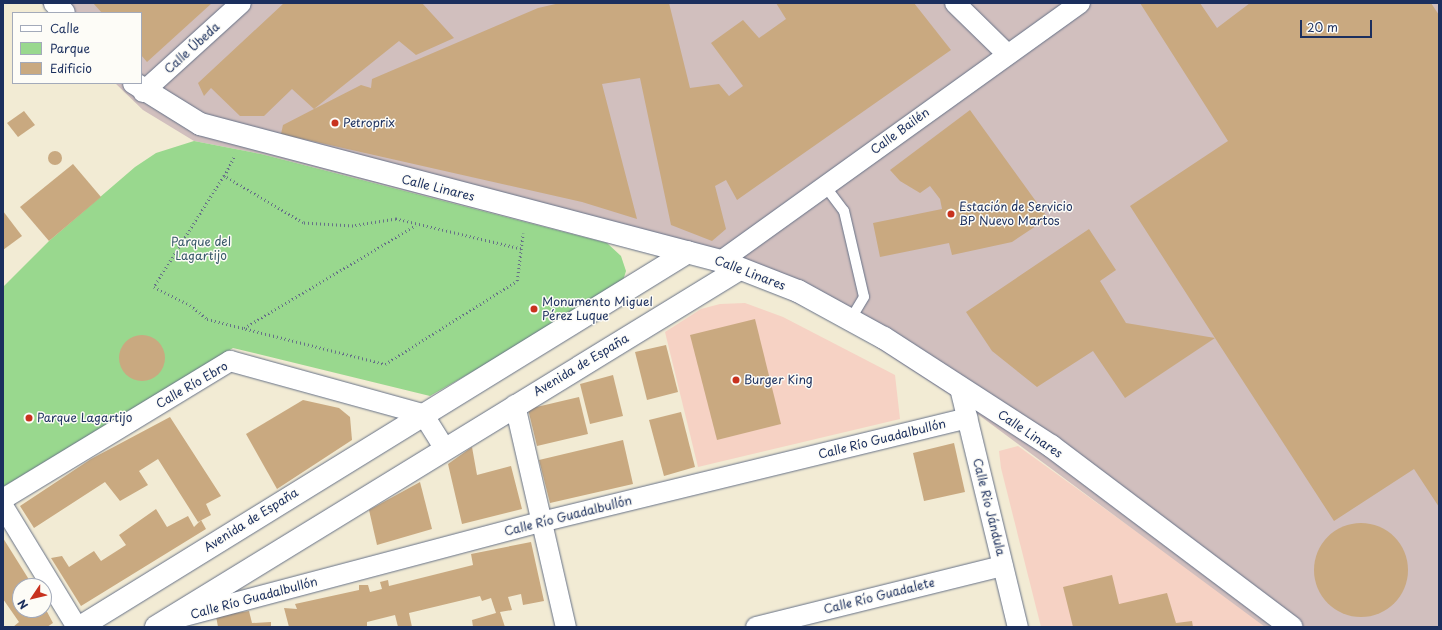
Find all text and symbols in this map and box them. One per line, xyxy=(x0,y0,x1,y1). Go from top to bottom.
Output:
legend xyxy=(12,12,142,84)
scale bar xyxy=(1302,12,1374,38)
text: 20 m xyxy=(1307,18,1338,36)
text: Calle xyxy=(50,19,79,37)
street label: Calle Úbeda xyxy=(161,19,223,77)
text: Parque xyxy=(50,39,90,57)
text: Edificio xyxy=(50,59,92,77)
street label: Calle Bailén xyxy=(868,105,932,157)
place label: Petroprix xyxy=(343,116,395,130)
marker: Petroprix xyxy=(330,118,340,128)
street label: Calle Linares xyxy=(400,172,476,204)
place label: Estación de Servicio BP Nuevo Martos xyxy=(959,200,1073,228)
marker: Estación de Servicio BP Nuevo Martos xyxy=(946,209,956,219)
park label: Parque del Lagartijo xyxy=(171,235,231,263)
street label: Calle Linares xyxy=(712,253,788,293)
place label: Monumento Miguel Pérez Luque xyxy=(542,295,653,323)
marker: Monumento Miguel Pérez Luque xyxy=(529,304,539,314)
street label: Avenida de España xyxy=(530,331,632,399)
street label: Calle Río Ebro xyxy=(153,358,231,412)
place label: Burger King xyxy=(744,373,812,387)
marker: Burger King xyxy=(731,375,741,385)
street label: Calle Linares xyxy=(995,407,1065,461)
place label: Parque Lagartijo xyxy=(37,411,132,425)
marker: Parque Lagartijo xyxy=(24,413,34,423)
street label: Calle Río Guadalbullón xyxy=(816,416,948,462)
street label: Calle Rio Jándula xyxy=(970,456,1008,558)
street label: Avenida de España xyxy=(201,485,301,555)
street label: Calle Río Guadalbullón xyxy=(502,493,634,539)
street label: Calle Río Guadalbullón xyxy=(188,574,320,622)
street label: Calle Río Guadalete xyxy=(821,575,937,617)
north arrow xyxy=(12,578,52,618)
text: N xyxy=(13,596,32,613)

